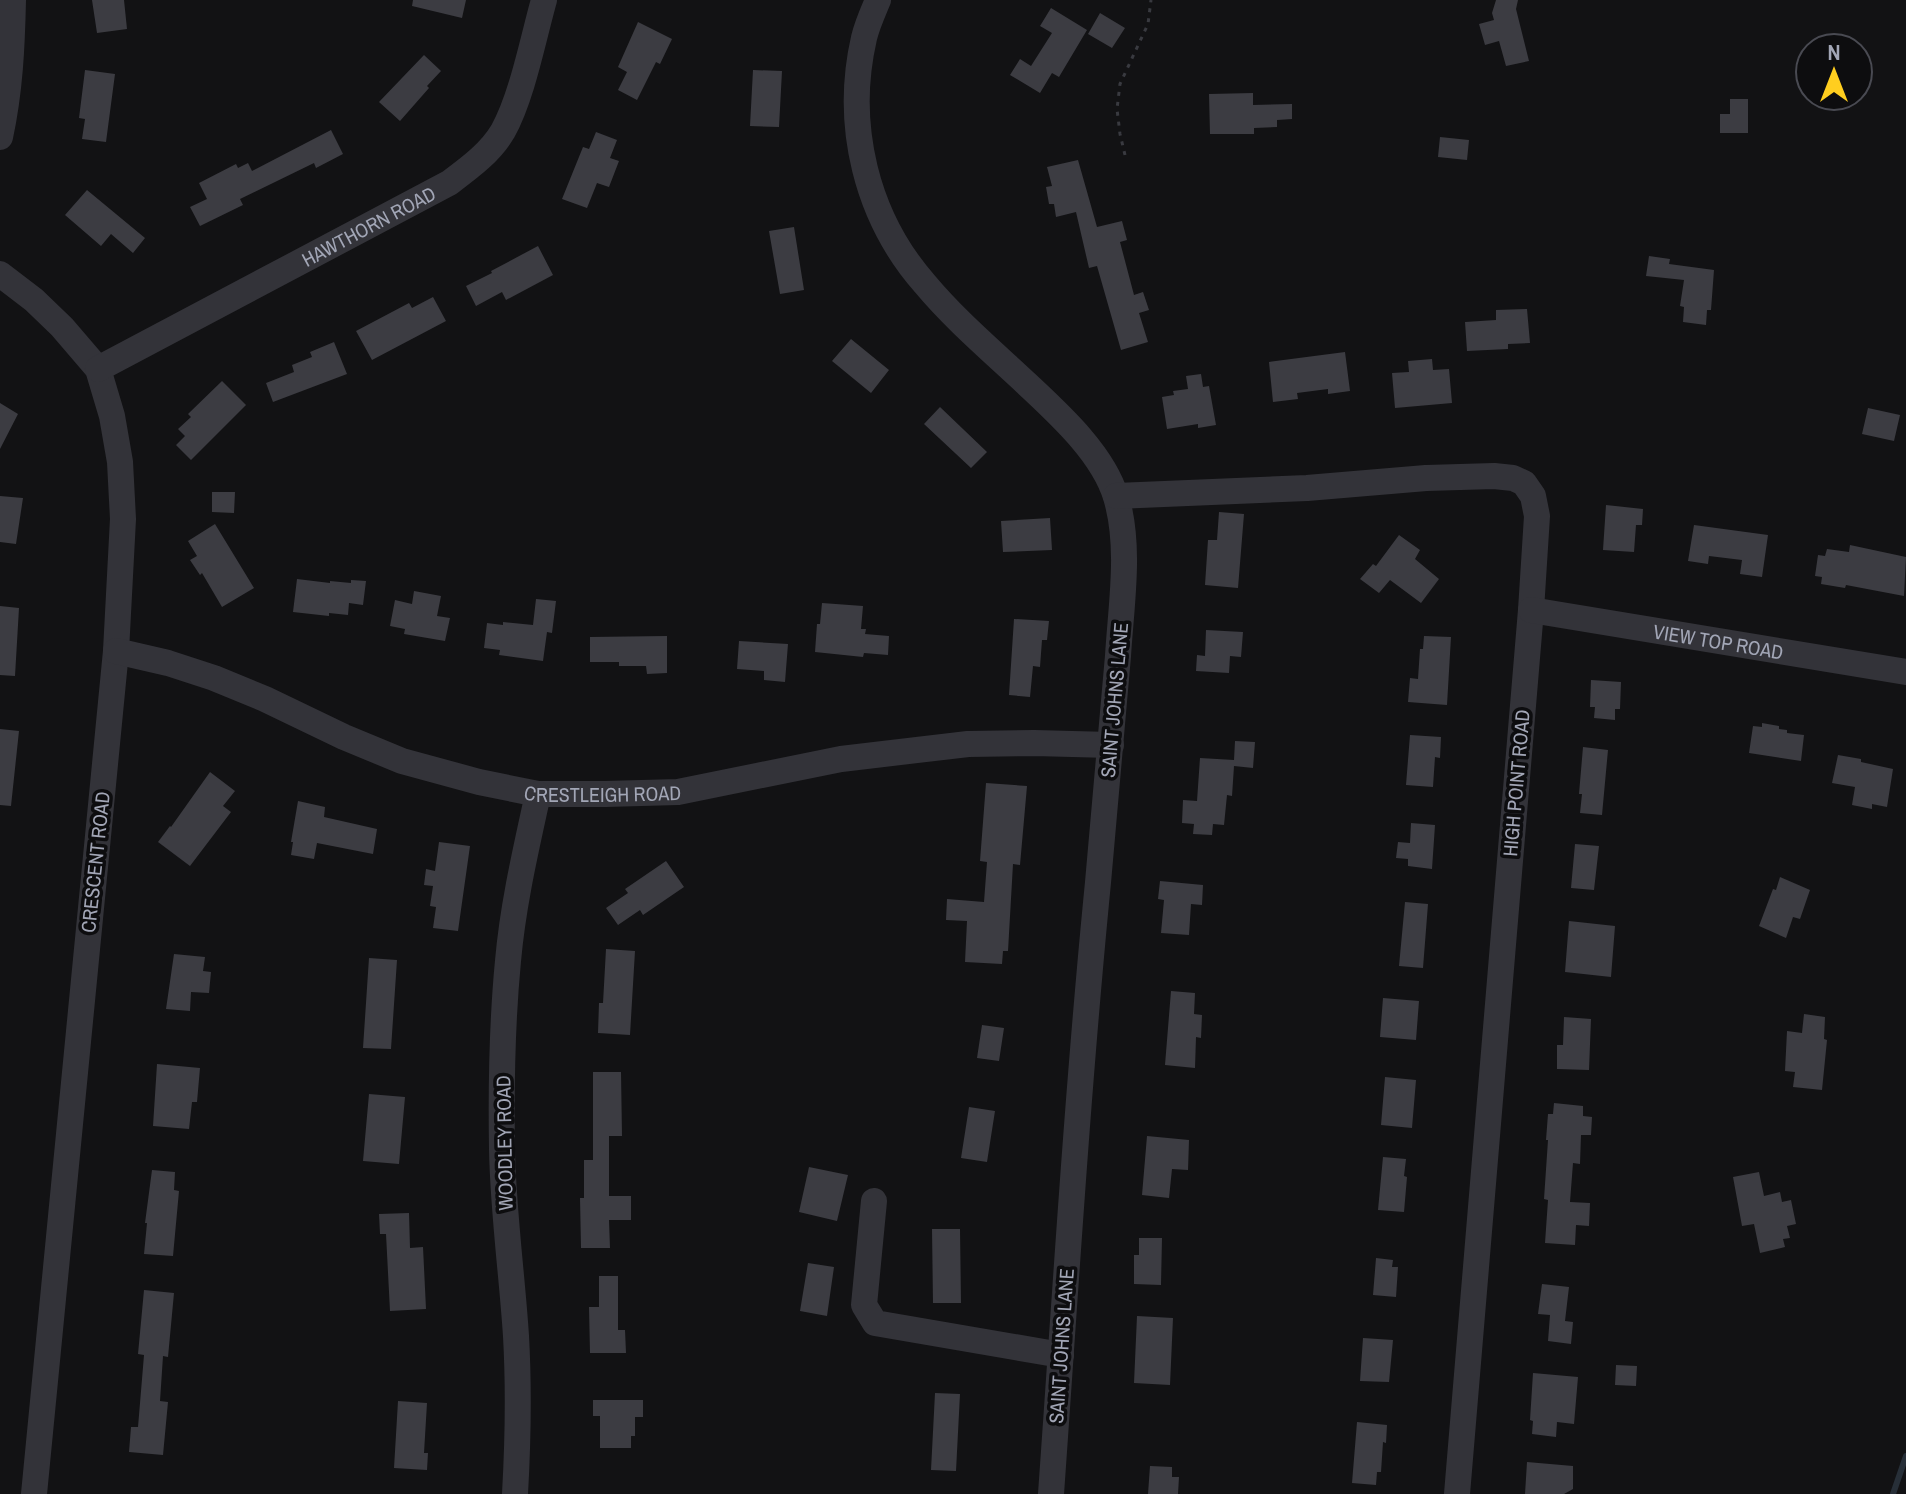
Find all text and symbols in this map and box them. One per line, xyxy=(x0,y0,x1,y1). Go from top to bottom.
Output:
north arrow xyxy=(1794,32,1874,112)
text: N xyxy=(1827,37,1841,67)
street label: HAWTHORN ROAD xyxy=(297,179,440,272)
street label: VIEW TOP ROAD xyxy=(1651,617,1785,665)
street label: SAINT JOHNS LANE xyxy=(1094,621,1134,779)
street label: HIGH POINT ROAD xyxy=(1496,708,1536,858)
street label: CRESTLEIGH ROAD xyxy=(522,778,681,808)
street label: CRESCENT ROAD xyxy=(74,790,116,934)
street label: WOODLEY ROAD xyxy=(489,1075,519,1211)
street label: SAINT JOHNS LANE xyxy=(1042,1267,1080,1425)

